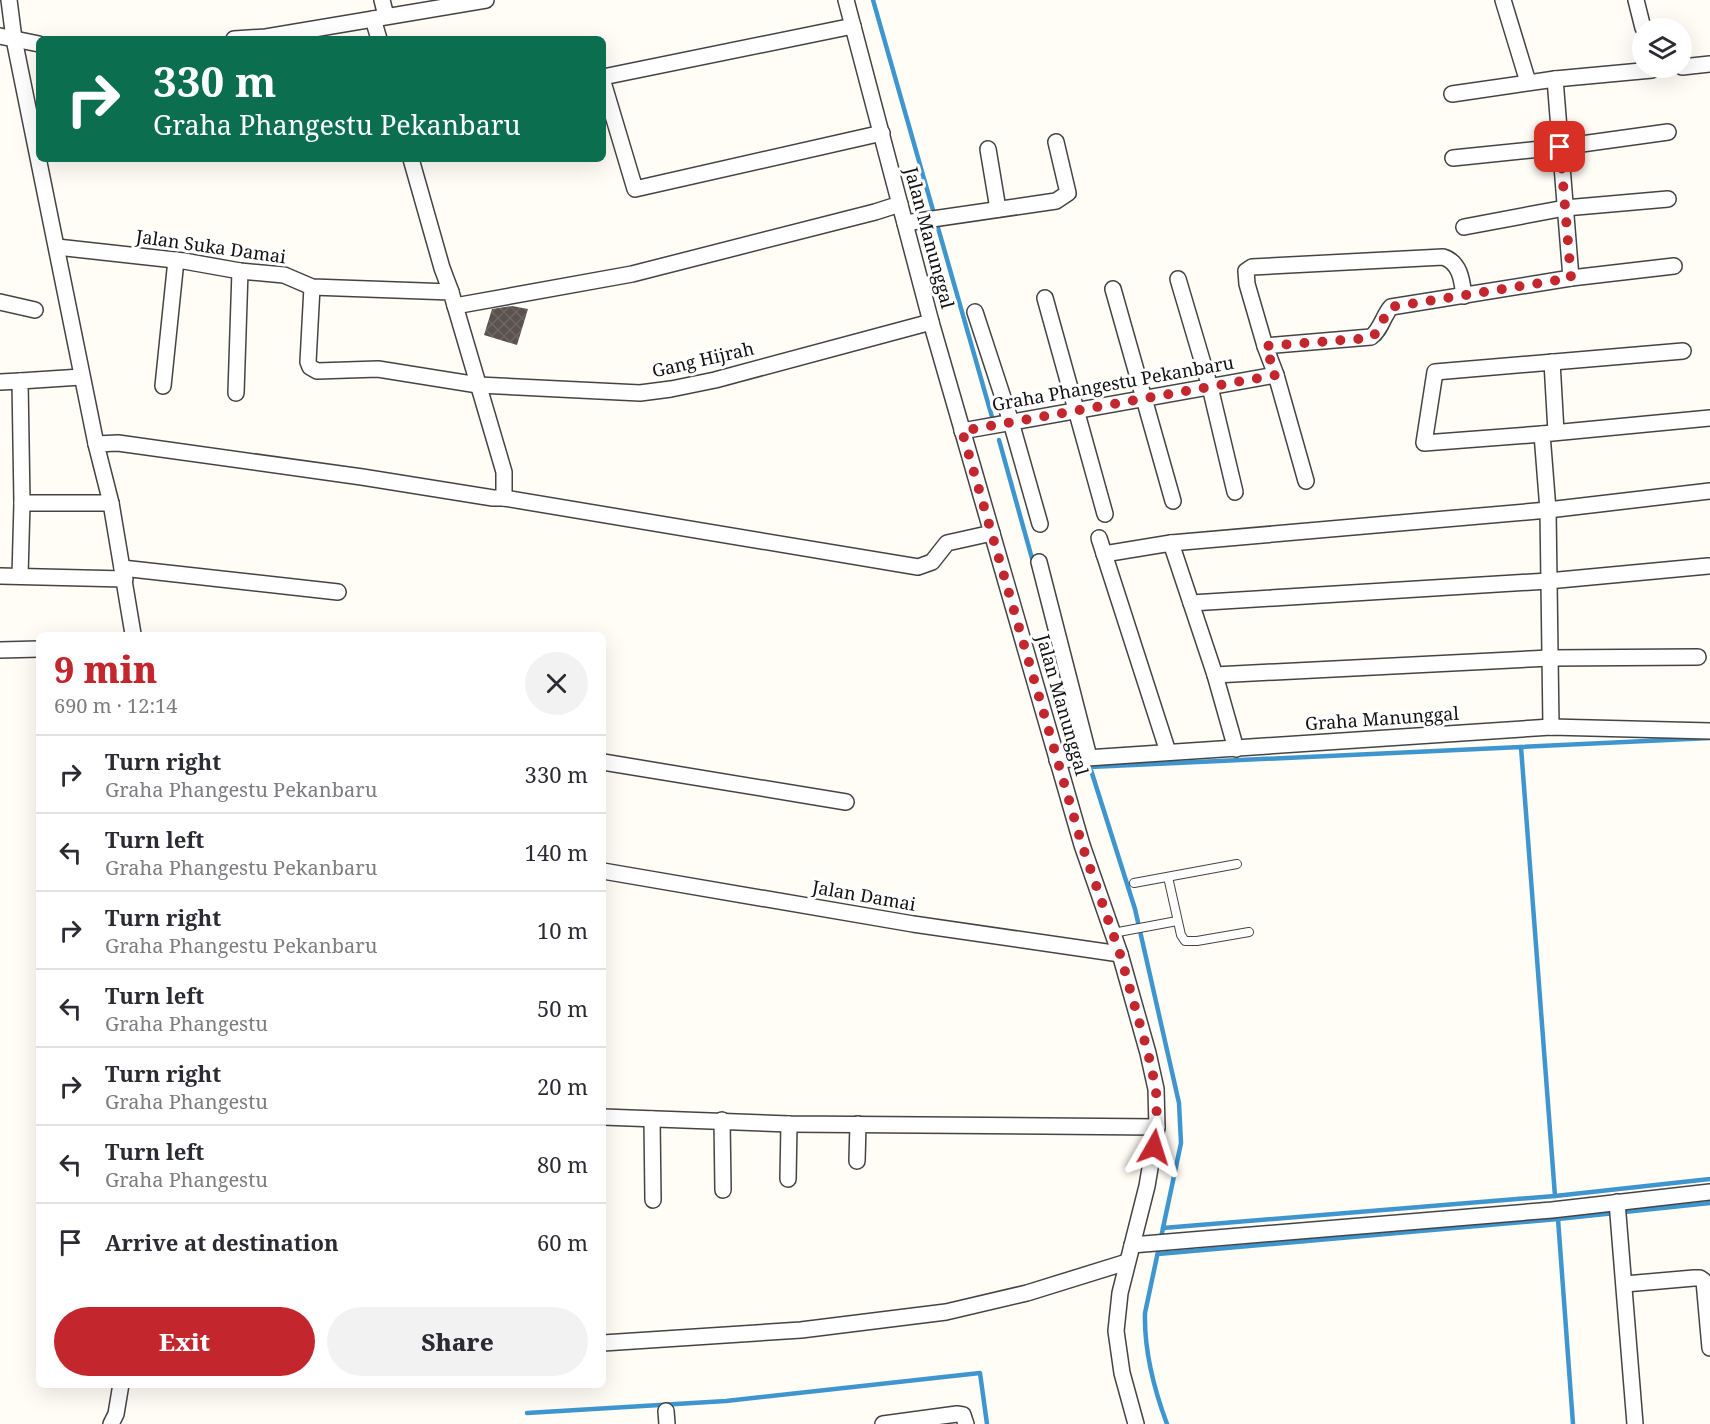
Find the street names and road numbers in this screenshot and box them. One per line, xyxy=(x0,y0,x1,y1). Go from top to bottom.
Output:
street label: Jalan Manunggal xyxy=(899,163,960,311)
street label: Jalan Suka Damai xyxy=(134,223,288,268)
street label: Gang Hijrah xyxy=(649,336,756,382)
street label: Graha Phangestu Pekanbaru xyxy=(990,350,1236,416)
street label: Jalan Manunggal xyxy=(1031,631,1095,778)
street label: Graha Manunggal xyxy=(1304,701,1460,735)
street label: Jalan Damai xyxy=(810,874,918,916)

